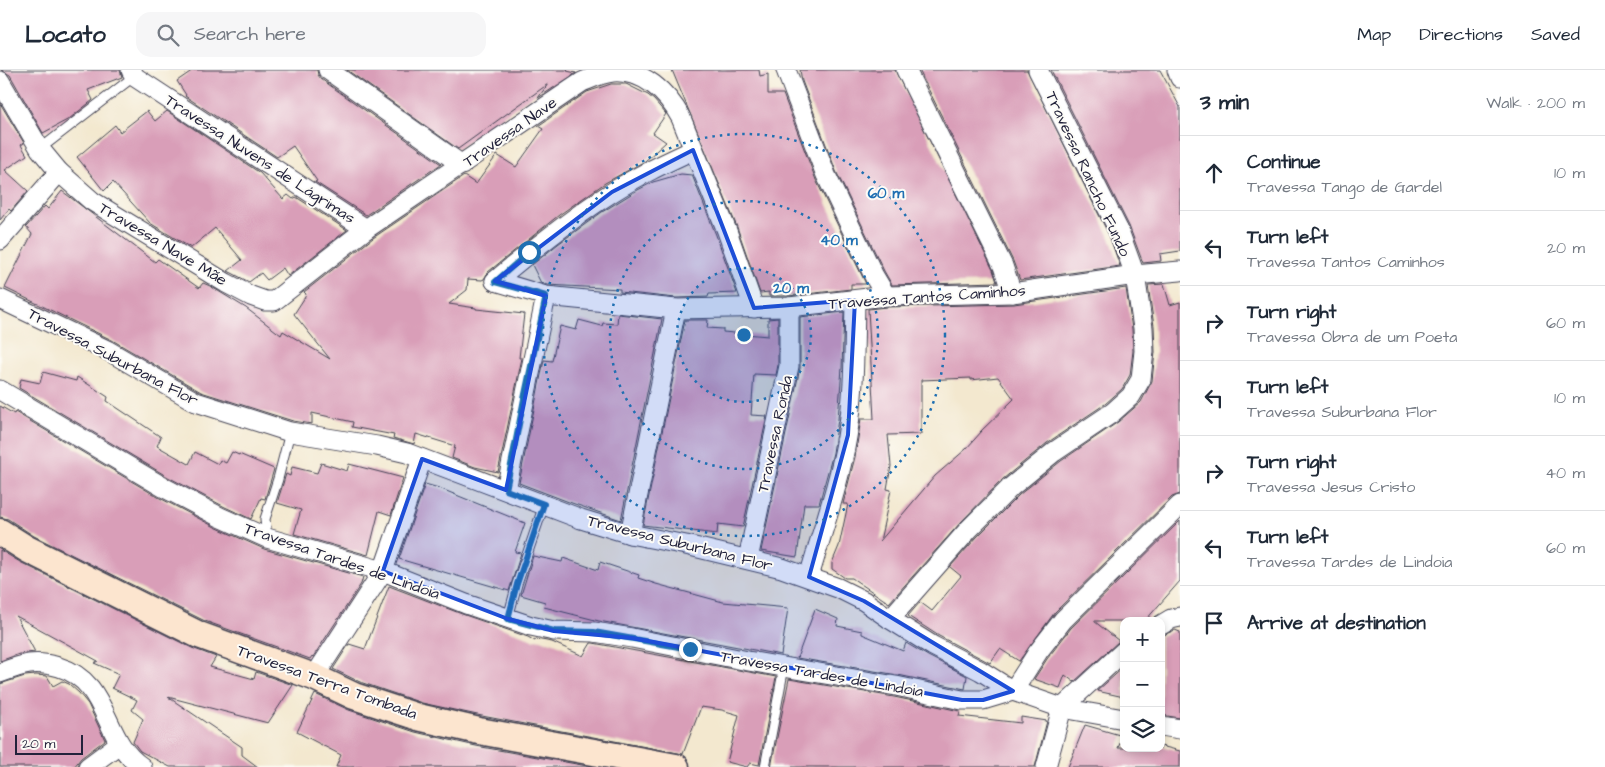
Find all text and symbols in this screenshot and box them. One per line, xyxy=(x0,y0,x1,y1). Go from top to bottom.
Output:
search box xyxy=(136,12,486,57)
text: Locato xyxy=(25,18,106,52)
icon: search xyxy=(154,21,182,49)
text: Search here xyxy=(194,21,306,48)
text: Map xyxy=(1357,22,1391,47)
text: Directions xyxy=(1419,22,1503,47)
text: Saved xyxy=(1531,22,1580,47)
street label: Travessa Rancho Fundo xyxy=(1040,88,1136,260)
text: 3 min xyxy=(1200,88,1249,117)
street label: Travessa Nuvens de Lágrimas xyxy=(160,89,359,230)
street label: Travessa Nave xyxy=(459,91,561,172)
text: Walk · 200 m xyxy=(1486,92,1585,114)
text: Continue xyxy=(1247,149,1321,176)
icon: ahead xyxy=(1200,159,1228,187)
text: 10 m xyxy=(1554,162,1585,184)
text: Travessa Tango de Gardel xyxy=(1247,176,1442,198)
text: 60 m xyxy=(868,183,905,204)
street label: Travessa Nave Mãe xyxy=(95,197,232,291)
text: Turn left xyxy=(1247,224,1328,251)
text: 40 m xyxy=(820,230,858,251)
icon: left xyxy=(1200,234,1228,262)
text: 20 m xyxy=(1547,237,1585,259)
route start xyxy=(518,241,541,264)
text: Travessa Tantos Caminhos xyxy=(1247,251,1445,273)
text: 20 m xyxy=(772,278,809,299)
street label: Travessa Tantos Caminhos xyxy=(828,279,1026,315)
text: Turn right xyxy=(1247,299,1336,326)
street label: Travessa Suburbana Flor xyxy=(24,303,202,411)
icon: right xyxy=(1200,309,1228,337)
text: 60 m xyxy=(1546,312,1585,334)
centre of rings xyxy=(735,326,753,344)
text: Travessa Obra de um Poeta xyxy=(1247,326,1457,348)
street label: Travessa Ronda xyxy=(752,373,798,495)
text: Turn left xyxy=(1247,374,1328,401)
icon: left xyxy=(1200,384,1228,412)
text: 10 m xyxy=(1554,387,1585,409)
text: Travessa Suburbana Flor xyxy=(1247,401,1437,423)
text: Turn right xyxy=(1247,449,1336,476)
icon: right xyxy=(1200,459,1228,487)
text: 40 m xyxy=(1545,462,1585,484)
text: Travessa Jesus Cristo xyxy=(1247,476,1415,498)
street label: Travessa Suburbana Flor xyxy=(585,509,775,577)
street label: Travessa Tardes de Lindoia xyxy=(241,517,443,605)
text: Turn left xyxy=(1247,524,1328,551)
icon: left xyxy=(1200,534,1228,562)
text: 60 m xyxy=(1546,537,1585,559)
text: Travessa Tardes de Lindoia xyxy=(1247,551,1452,573)
icon: arrive xyxy=(1200,609,1228,637)
text: Arrive at destination xyxy=(1247,610,1426,637)
map controls xyxy=(1120,617,1165,752)
button: + xyxy=(1120,617,1165,662)
route end xyxy=(679,638,702,661)
street label: Travessa Terra Tombada xyxy=(234,639,420,725)
street label: Travessa Tardes de Lindoia xyxy=(719,645,925,703)
button: − xyxy=(1120,662,1165,707)
button: layers xyxy=(1120,707,1165,752)
scale bar xyxy=(15,732,82,755)
text: 20 m xyxy=(22,734,55,754)

